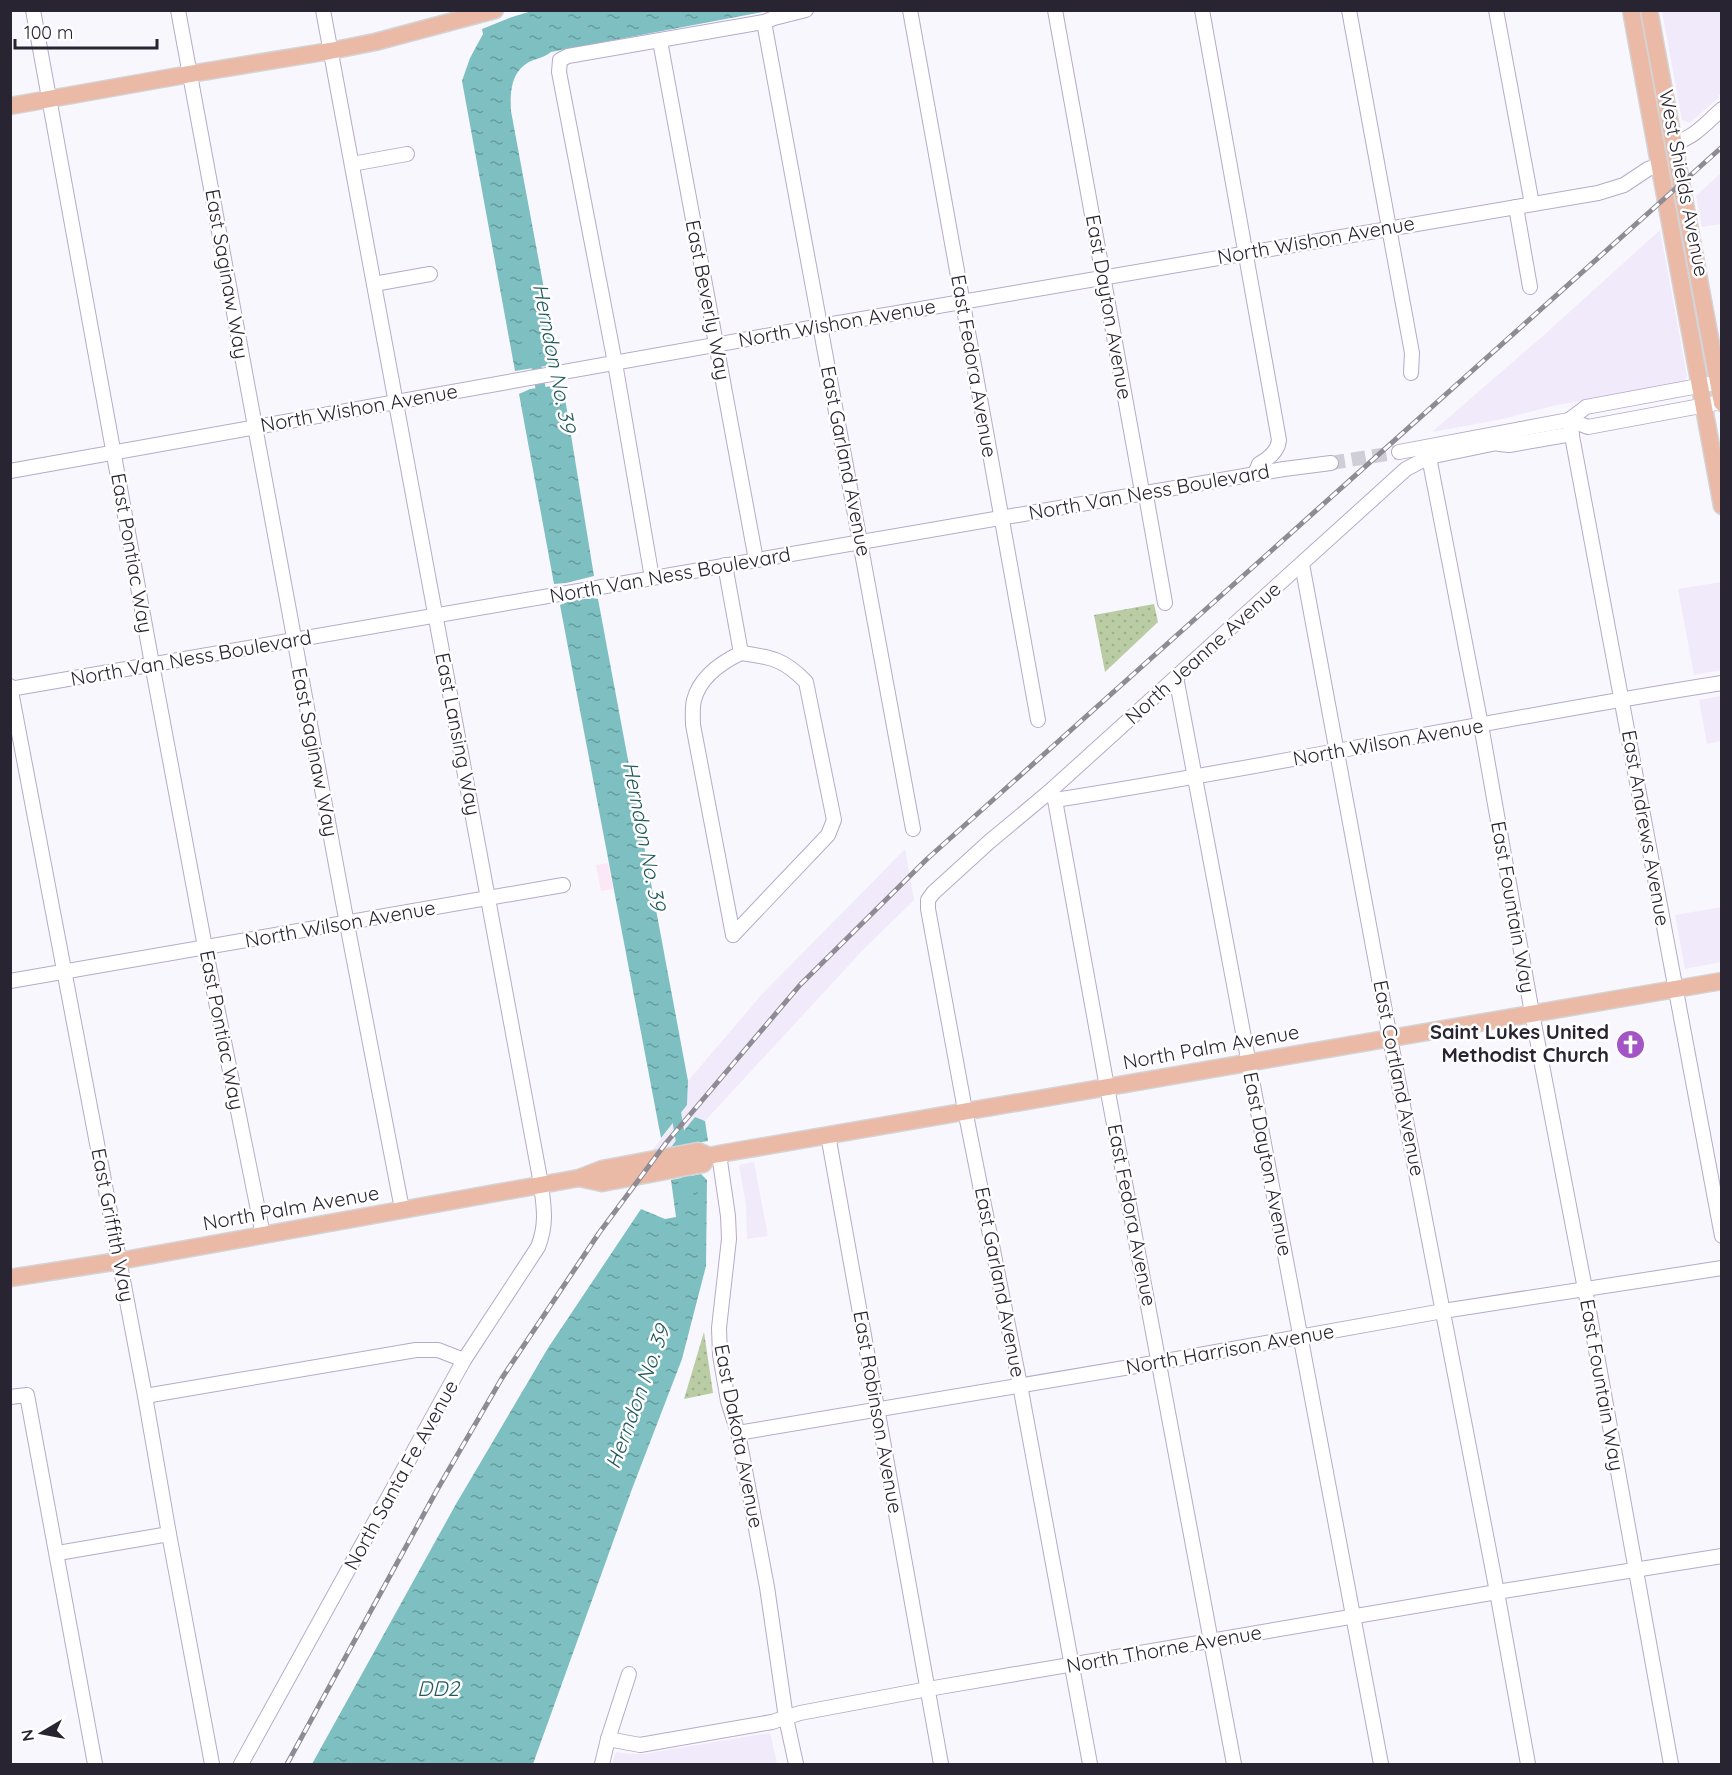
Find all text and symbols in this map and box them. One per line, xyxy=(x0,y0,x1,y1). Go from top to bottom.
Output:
scale bar xyxy=(15,12,158,50)
text: 100 m xyxy=(24,21,73,44)
street label: West Shields Avenue xyxy=(1654,87,1715,278)
street label: East Saginaw Way xyxy=(200,187,255,361)
street label: North Wishon Avenue xyxy=(1215,210,1416,269)
street label: East Dayton Avenue xyxy=(1081,213,1138,401)
street label: East Beverly Way xyxy=(681,218,736,382)
street label: East Fedora Avenue xyxy=(946,273,1003,459)
water label: Herndon No. 39 xyxy=(528,281,583,437)
street label: North Wishon Avenue xyxy=(736,293,937,352)
street label: East Garland Avenue xyxy=(816,364,877,558)
street label: North Wishon Avenue xyxy=(258,378,459,437)
street label: North Van Ness Boulevard xyxy=(1026,458,1271,525)
street label: East Pontiac Way xyxy=(106,471,159,635)
street label: North Van Ness Boulevard xyxy=(547,541,792,608)
street label: North Jeanne Avenue xyxy=(1120,576,1286,729)
street label: North Van Ness Boulevard xyxy=(68,624,313,691)
street label: East Lansing Way xyxy=(430,650,487,817)
street label: East Saginaw Way xyxy=(287,665,344,839)
street label: North Wilson Avenue xyxy=(1291,712,1485,771)
street label: East Andrews Avenue xyxy=(1617,728,1676,928)
water label: Herndon No. 39 xyxy=(618,759,673,915)
street label: East Fountain Way xyxy=(1486,819,1541,995)
street label: North Wilson Avenue xyxy=(243,894,437,953)
street label: East Pontiac Way xyxy=(195,948,250,1112)
street label: East Cortland Avenue xyxy=(1368,978,1431,1178)
street label: North Palm Avenue xyxy=(1121,1019,1301,1074)
place label: Saint Lukes United Methodist Church xyxy=(1430,1019,1609,1067)
church icon: Saint Lukes United Methodist Church xyxy=(1614,1028,1646,1060)
street label: East Dayton Avenue xyxy=(1238,1070,1299,1258)
street label: East Fedora Avenue xyxy=(1103,1122,1162,1308)
street label: East Griffith Way xyxy=(86,1146,141,1304)
street label: North Palm Avenue xyxy=(201,1180,381,1235)
street label: East Garland Avenue xyxy=(970,1185,1031,1379)
street label: East Fountain Way xyxy=(1575,1297,1630,1473)
street label: East Robinson Avenue xyxy=(848,1309,909,1515)
street label: North Harrison Avenue xyxy=(1124,1318,1336,1379)
water label: Herndon No. 39 xyxy=(599,1319,676,1472)
street label: East Dakota Avenue xyxy=(709,1342,770,1530)
street label: North Santa Fe Avenue xyxy=(338,1375,463,1574)
street label: North Thorne Avenue xyxy=(1064,1619,1264,1678)
water label: DD2 xyxy=(417,1675,461,1701)
north arrow xyxy=(12,1703,72,1763)
text: N xyxy=(16,1728,38,1743)

